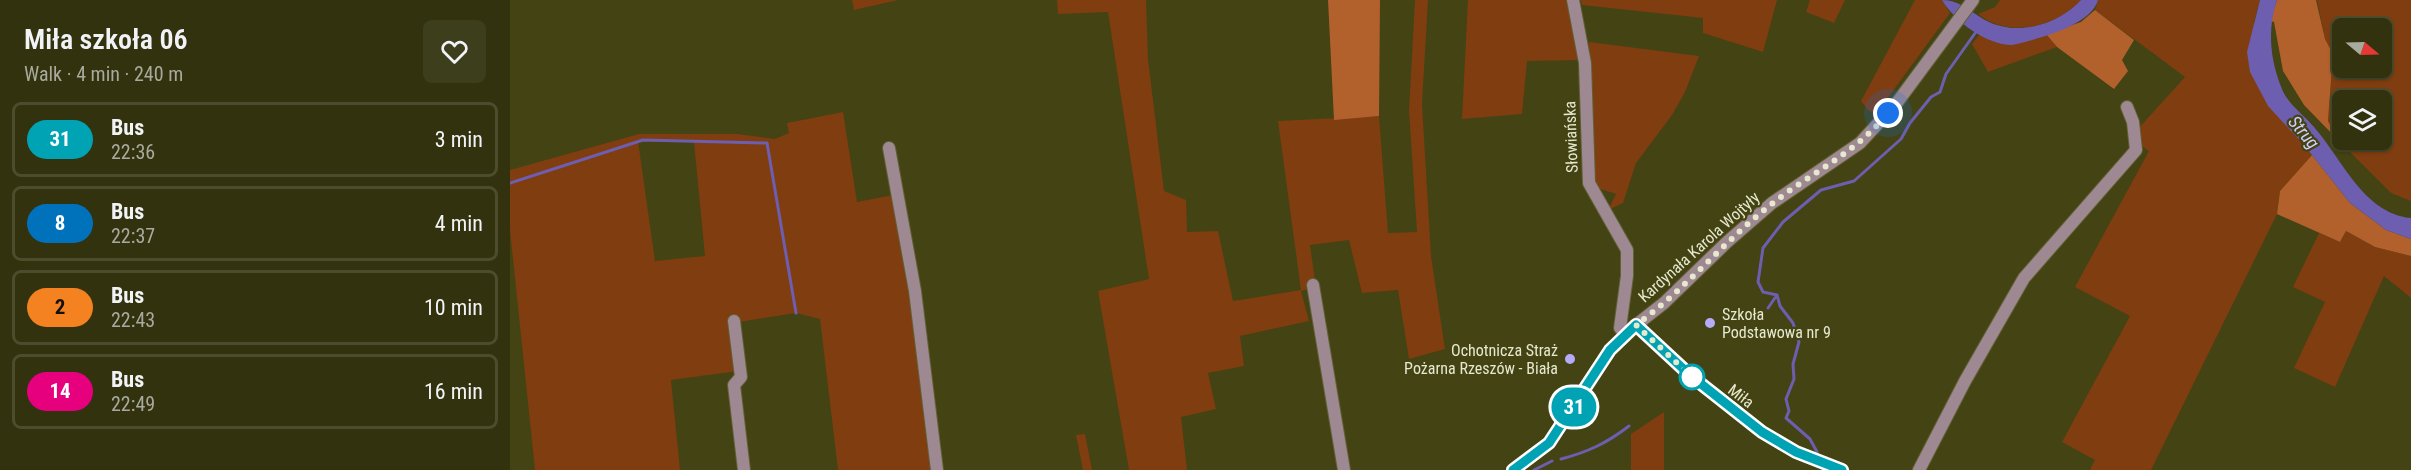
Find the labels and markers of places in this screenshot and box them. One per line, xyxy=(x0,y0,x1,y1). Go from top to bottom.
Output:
place label: Szkoła Podstawowa nr 9 xyxy=(1722,305,1831,342)
marker: Szkoła Podstawowa nr 9 xyxy=(1703,316,1717,330)
place label: Ochotnicza Straż Pożarna Rzeszów - Biała xyxy=(1404,341,1558,378)
marker: Ochotnicza Straż Pożarna Rzeszów - Biała xyxy=(1563,352,1577,366)
unlabelled marker xyxy=(1679,364,1705,390)

